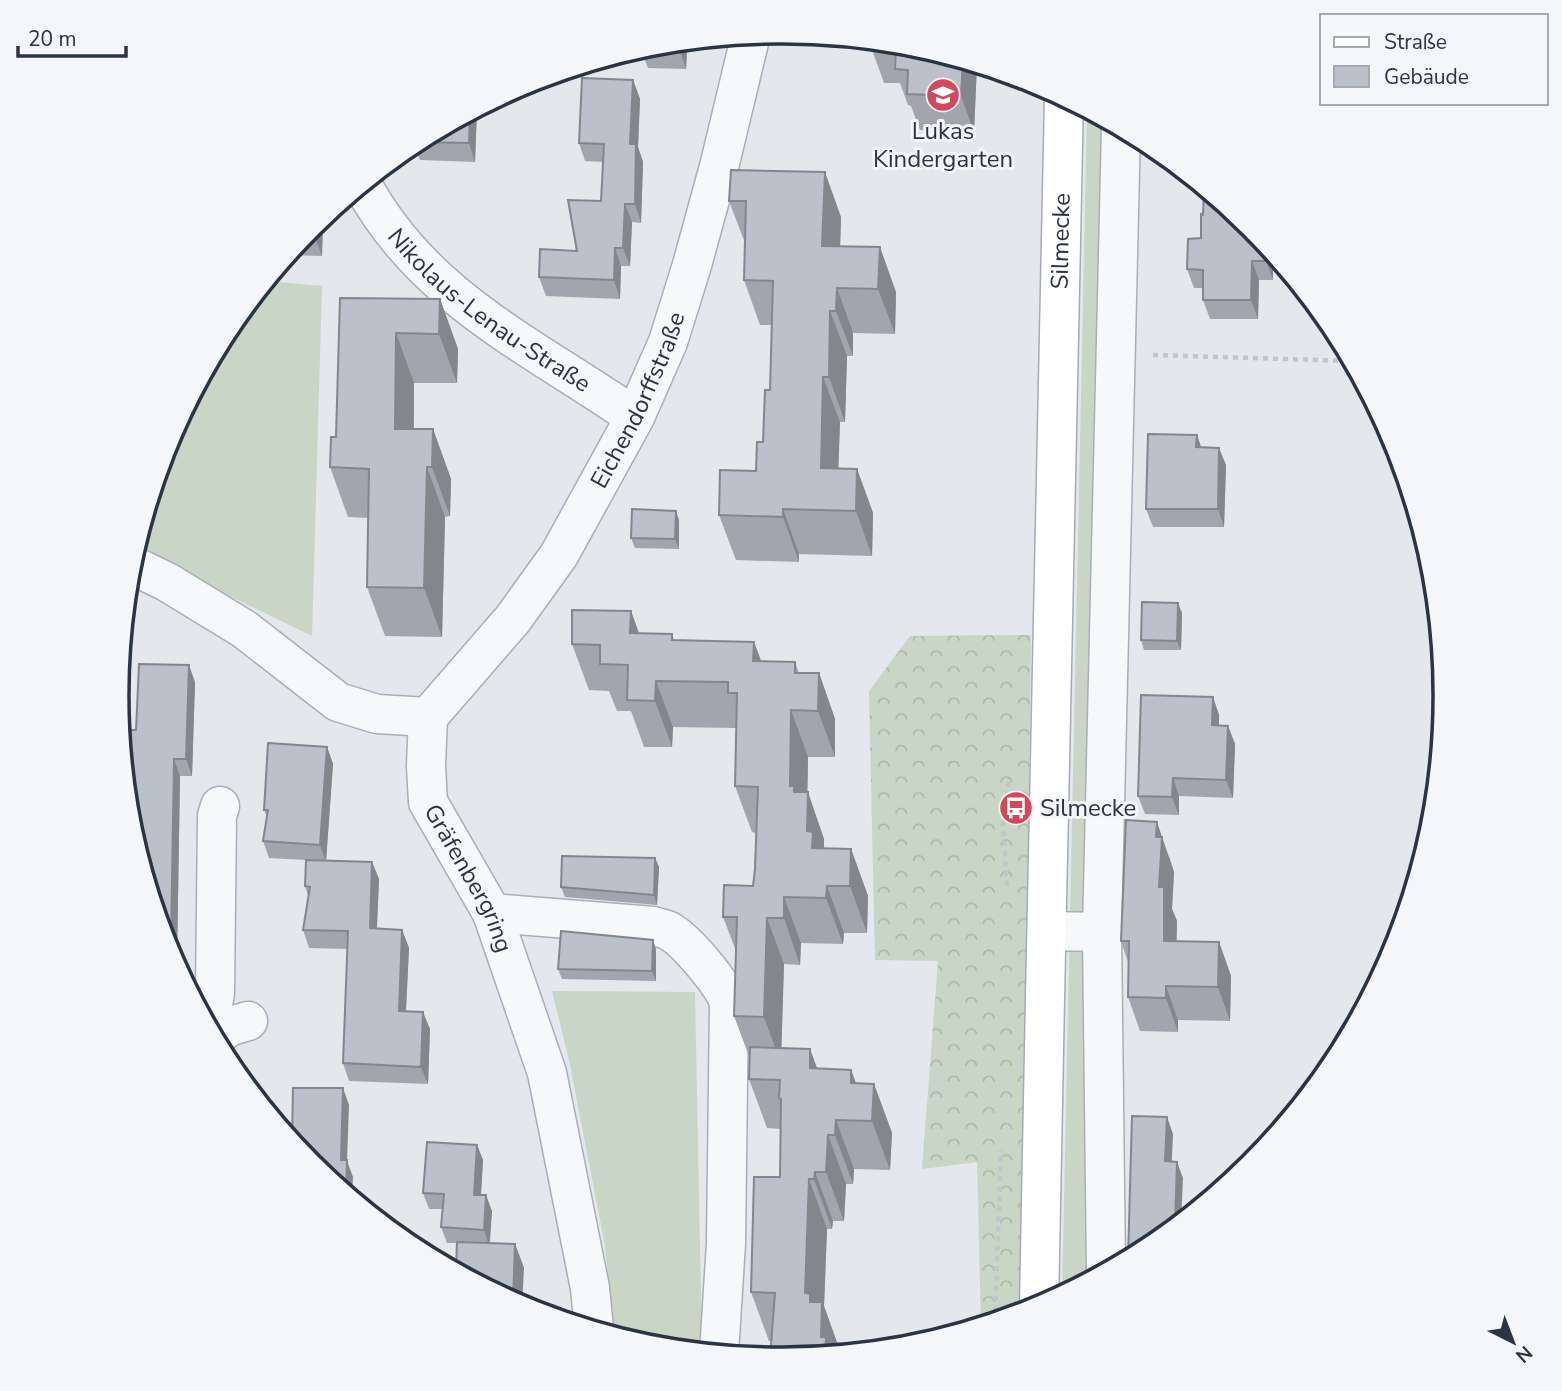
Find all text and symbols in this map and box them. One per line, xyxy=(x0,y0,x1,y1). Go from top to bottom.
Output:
scale bar xyxy=(18,14,126,58)
legend xyxy=(1320,14,1548,105)
text: 20 m xyxy=(28,25,77,53)
text: Straße xyxy=(1384,28,1447,56)
text: Gebäude xyxy=(1384,63,1469,91)
school or university icon: Lukas Kindergarten xyxy=(924,76,962,114)
place label: Lukas Kindergarten xyxy=(873,115,1013,175)
street label: Silmecke xyxy=(1043,193,1078,290)
street label: Nikolaus-Lenau-Straße xyxy=(380,221,597,400)
street label: Eichendorffstraße xyxy=(583,308,692,494)
bus stop icon: Silmecke xyxy=(997,789,1035,827)
place label: Silmecke xyxy=(1040,792,1136,824)
street label: Gräfenbergring xyxy=(417,798,520,957)
north arrow xyxy=(1478,1307,1548,1377)
text: N xyxy=(1510,1339,1538,1368)

